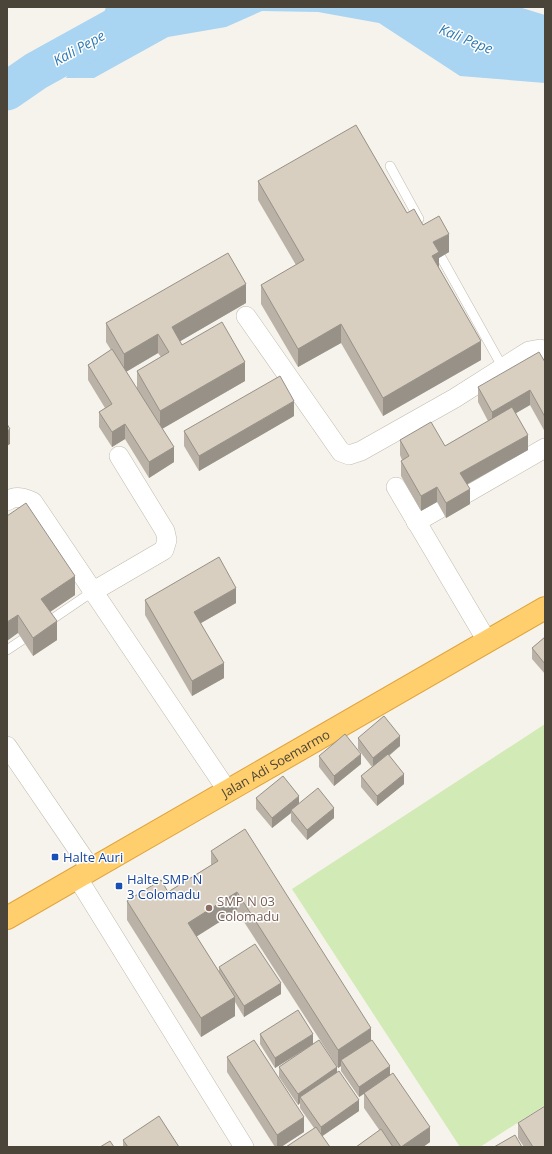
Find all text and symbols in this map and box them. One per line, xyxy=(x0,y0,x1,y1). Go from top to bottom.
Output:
water label: Kali Pepe xyxy=(436,19,496,58)
water label: Kali Pepe xyxy=(49,26,108,70)
street label: Jalan Adi Soemarmo xyxy=(216,725,333,803)
place label: Halte Auri xyxy=(63,848,123,866)
marker: Halte Auri xyxy=(50,852,60,862)
place label: Halte SMP N 3 Colomadu xyxy=(127,870,202,903)
marker: Halte SMP N 3 Colomadu xyxy=(114,881,124,891)
place label: SMP N 03 Colomadu xyxy=(217,892,279,925)
marker: SMP N 03 Colomadu xyxy=(204,903,214,913)

